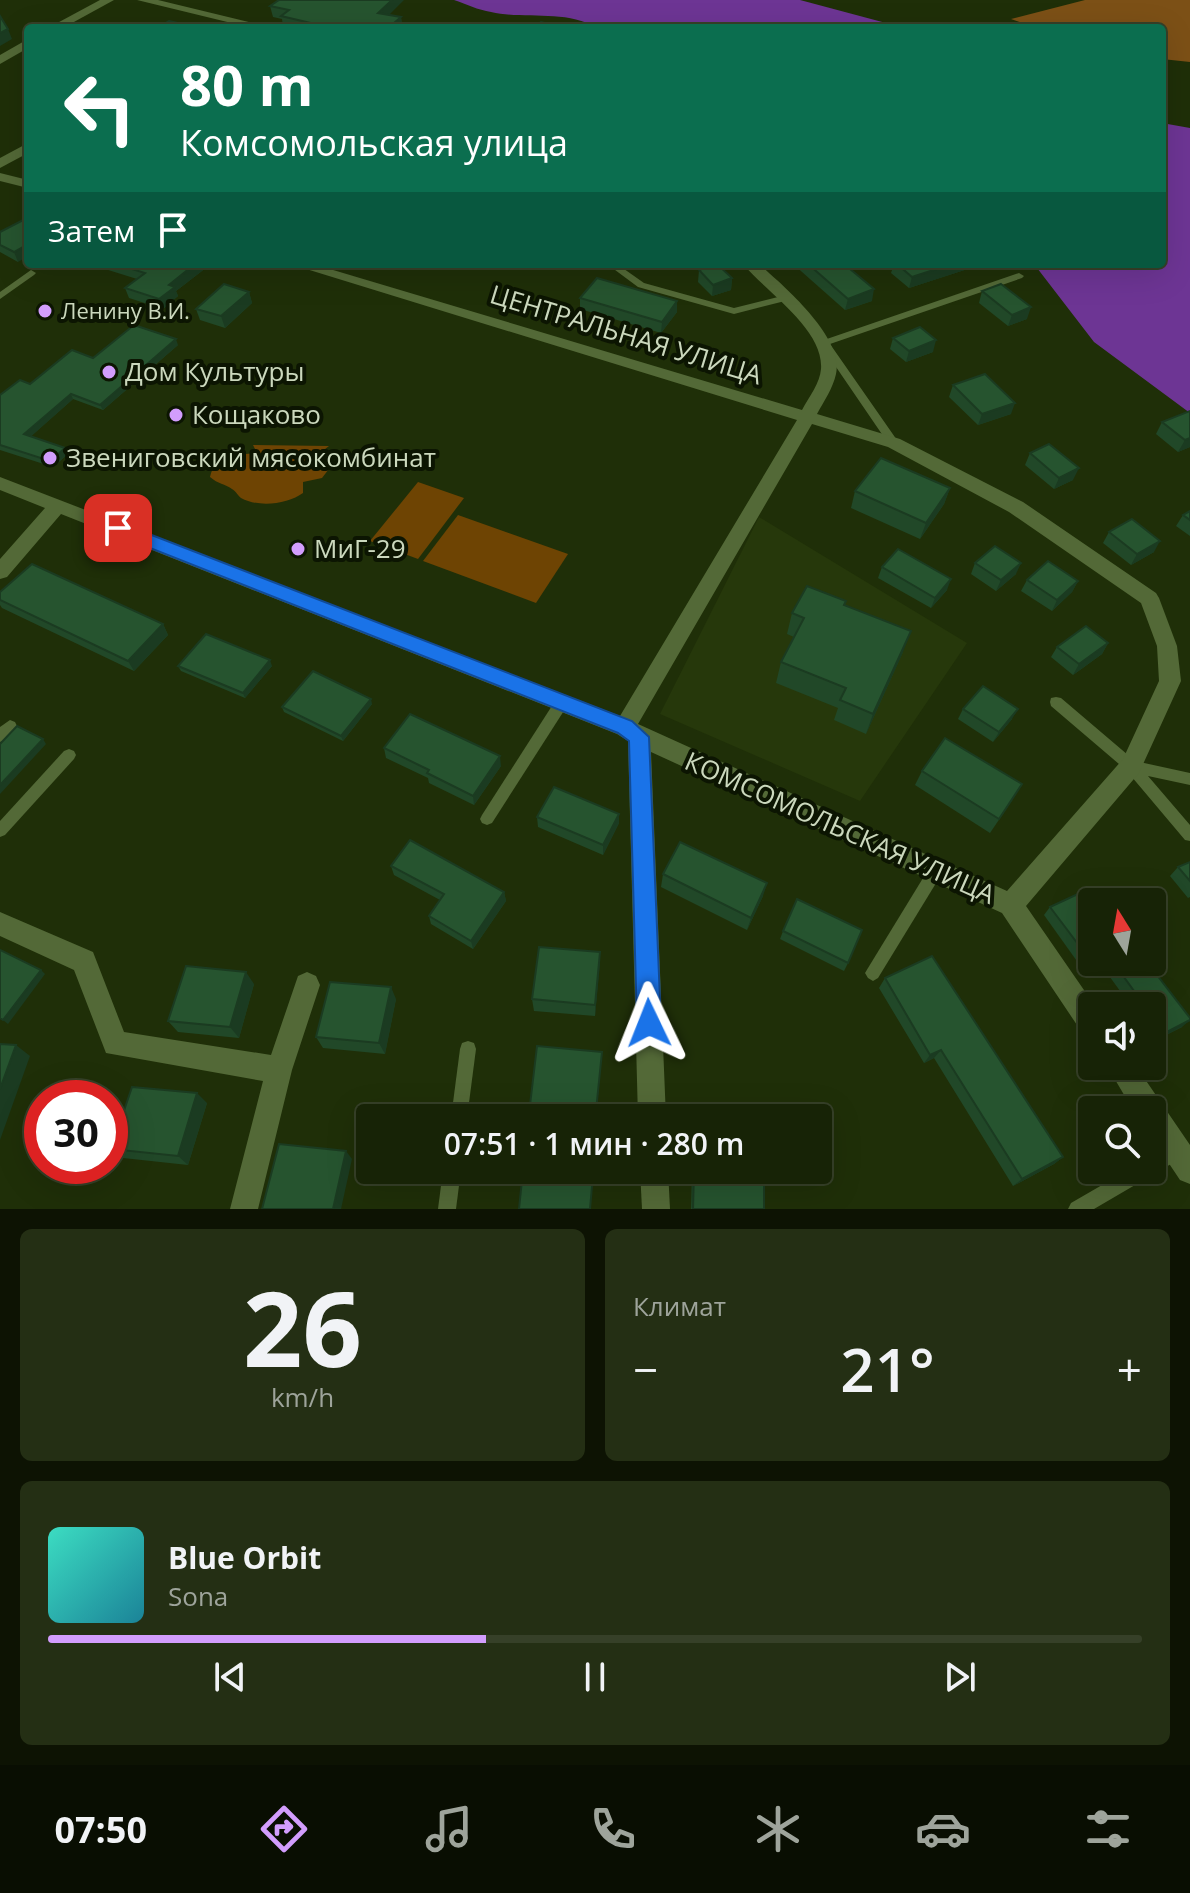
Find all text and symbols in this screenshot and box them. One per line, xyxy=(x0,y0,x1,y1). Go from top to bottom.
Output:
text: 80 m xyxy=(180,46,314,122)
icon: left xyxy=(48,56,152,160)
text: Комсомольская улица xyxy=(180,118,568,167)
icon: arrive xyxy=(151,208,195,252)
text: Затем xyxy=(48,210,135,251)
street label: ЦЕНТРАЛЬНАЯ УЛИЦА xyxy=(486,276,767,393)
place label: Ленину В.И. xyxy=(61,295,190,325)
marker: Ленину В.И. xyxy=(36,302,54,320)
place label: Дом Культуры xyxy=(125,353,305,389)
marker: Дом Культуры xyxy=(100,363,118,381)
place label: Кощаково xyxy=(192,396,321,432)
marker: Кощаково xyxy=(167,406,185,424)
place label: Звениговский мясокомбинат xyxy=(66,439,436,475)
marker: Звениговский мясокомбинат xyxy=(41,449,59,467)
pin xyxy=(84,494,152,562)
icon: arrive xyxy=(96,506,140,550)
place label: МиГ-29 xyxy=(314,530,406,566)
marker: МиГ-29 xyxy=(289,540,307,558)
street label: КОМСОМОЛЬСКАЯ УЛИЦА xyxy=(680,742,1002,912)
north arrow xyxy=(1078,888,1166,976)
map controls xyxy=(1078,888,1166,1184)
position arrow xyxy=(607,981,691,1065)
button: sound xyxy=(1078,992,1166,1080)
speed limit sign: 30 xyxy=(24,1080,128,1184)
button: search xyxy=(1078,1096,1166,1184)
text: 07:51 · 1 мин · 280 m xyxy=(444,1123,744,1164)
text: 26 xyxy=(243,1256,362,1397)
text: Климат xyxy=(633,1288,726,1324)
text: 21° xyxy=(840,1328,935,1410)
text: − xyxy=(633,1339,658,1399)
text: + xyxy=(1117,1339,1142,1399)
text: km/h xyxy=(271,1379,334,1415)
text: Blue Orbit xyxy=(168,1537,321,1578)
text: Sona xyxy=(168,1578,228,1614)
icon: previous xyxy=(208,1655,252,1699)
icon: pause xyxy=(573,1655,617,1699)
icon: next xyxy=(938,1655,982,1699)
icon: directions xyxy=(256,1801,312,1857)
icon: music xyxy=(421,1801,477,1857)
icon: phone xyxy=(585,1801,641,1857)
icon: climate xyxy=(750,1801,806,1857)
icon: car xyxy=(915,1801,971,1857)
icon: filters xyxy=(1080,1801,1136,1857)
text: 07:50 xyxy=(54,1805,147,1854)

